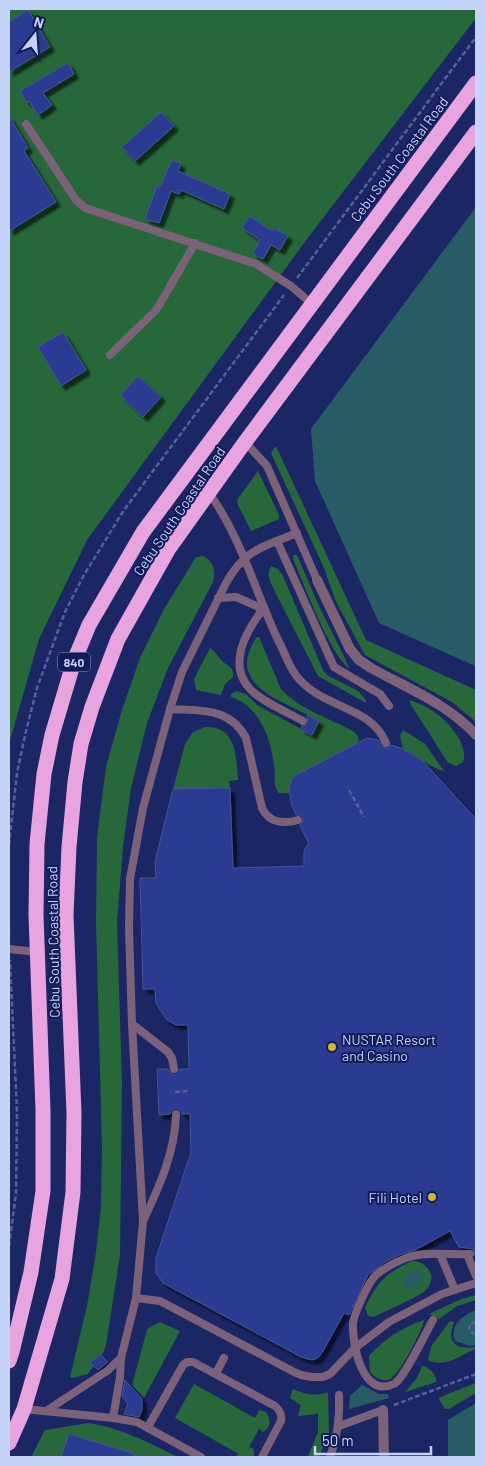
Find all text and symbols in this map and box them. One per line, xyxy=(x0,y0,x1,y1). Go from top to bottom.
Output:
north arrow xyxy=(10,10,60,60)
text: N xyxy=(32,13,46,32)
street label: Cebu South Coastal Road xyxy=(347,93,451,225)
street label: Cebu South Coastal Road xyxy=(129,443,229,579)
road number: 840 xyxy=(58,652,90,672)
street label: Cebu South Coastal Road xyxy=(43,866,63,1018)
place label: NUSTAR Resort and Casino xyxy=(342,1031,436,1064)
marker: NUSTAR Resort and Casino xyxy=(326,1041,338,1053)
place label: Fili Hotel xyxy=(369,1189,422,1206)
marker: Fili Hotel xyxy=(426,1191,438,1203)
scale bar xyxy=(315,1424,431,1456)
text: 50 m xyxy=(322,1431,354,1449)

